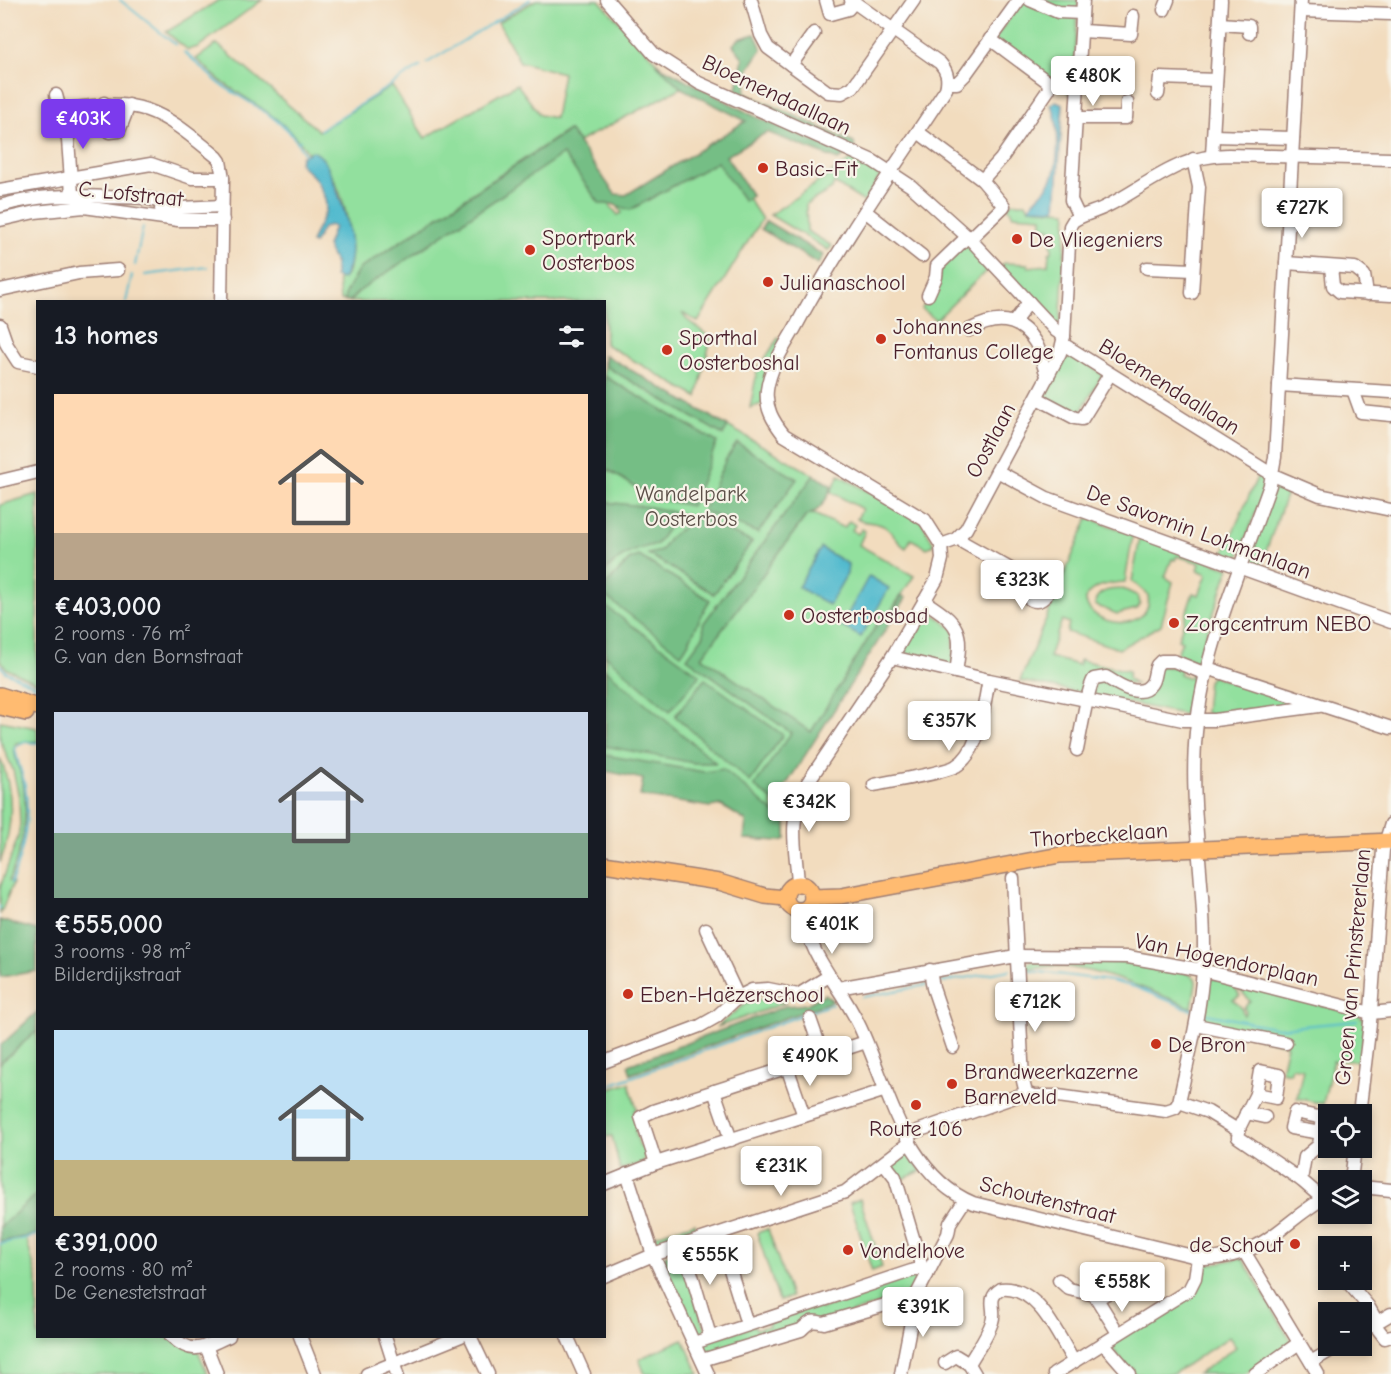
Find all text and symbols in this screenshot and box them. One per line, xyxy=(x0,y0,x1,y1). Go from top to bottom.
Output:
street label: Bloemendaallaan xyxy=(698,49,855,141)
pin: €480K xyxy=(1051,56,1135,107)
text: €480K xyxy=(1065,64,1121,87)
pin: €403K xyxy=(41,99,125,150)
text: €403K xyxy=(55,107,111,130)
place label: Basic-Fit xyxy=(775,156,858,182)
marker: Basic-Fit xyxy=(756,161,770,175)
street label: C. Lofstraat xyxy=(77,176,185,213)
pin: €727K xyxy=(1260,188,1344,239)
text: €727K xyxy=(1276,196,1328,219)
place label: Sportpark Oosterbos xyxy=(542,225,635,276)
place label: De Vliegeniers xyxy=(1029,227,1163,253)
marker: De Vliegeniers xyxy=(1010,232,1024,246)
marker: Sportpark Oosterbos xyxy=(523,243,537,257)
place label: Julianaschool xyxy=(780,270,906,296)
marker: Julianaschool xyxy=(761,275,775,289)
place label: Johannes Fontanus College xyxy=(893,314,1054,365)
icon: filters xyxy=(555,320,588,353)
text: 13 homes xyxy=(54,321,158,351)
place label: Sporthal Oosterboshal xyxy=(679,325,800,376)
marker: Johannes Fontanus College xyxy=(874,332,888,346)
street label: Bloemendaallaan xyxy=(1094,333,1245,441)
marker: Sporthal Oosterboshal xyxy=(660,343,674,357)
street label: Oostlaan xyxy=(960,399,1021,482)
icon: home xyxy=(267,433,375,541)
street label: De Savornin Lohmanlaan xyxy=(1083,479,1314,585)
park label: Wandelpark Oosterbos xyxy=(635,481,747,532)
pin: €323K xyxy=(980,560,1064,611)
text: €323K xyxy=(995,568,1049,591)
text: €403,000 xyxy=(54,592,161,622)
place label: Oosterbosbad xyxy=(801,603,928,629)
marker: Oosterbosbad xyxy=(782,608,796,622)
place label: Zorgcentrum NEBO xyxy=(1186,611,1371,637)
marker: Zorgcentrum NEBO xyxy=(1167,616,1181,630)
text: 2 rooms · 76 m² xyxy=(54,622,190,645)
text: G. van den Bornstraat xyxy=(54,645,242,668)
pin: €357K xyxy=(907,701,991,752)
text: €357K xyxy=(922,709,976,732)
icon: home xyxy=(267,751,375,859)
pin: €342K xyxy=(767,782,851,833)
text: €342K xyxy=(782,790,836,813)
street label: Thorbeckelaan xyxy=(1029,817,1169,853)
street label: Groen van Prinstererlaan xyxy=(1330,848,1376,1087)
pin: €401K xyxy=(790,904,874,955)
text: €555,000 xyxy=(54,910,163,940)
text: €401K xyxy=(805,912,859,935)
street label: Van Hogendorplaan xyxy=(1133,928,1321,992)
text: 3 rooms · 98 m² xyxy=(54,940,190,963)
text: Bilderdijkstraat xyxy=(54,963,181,986)
place label: Eben-Haëzerschool xyxy=(640,982,824,1008)
pin: €712K xyxy=(993,982,1077,1033)
marker: Eben-Haëzerschool xyxy=(621,987,635,1001)
text: €712K xyxy=(1009,990,1061,1013)
place label: De Bron xyxy=(1168,1032,1246,1058)
pin: €490K xyxy=(768,1036,852,1087)
marker: De Bron xyxy=(1149,1037,1163,1051)
text: €490K xyxy=(782,1044,838,1067)
place label: Brandweerkazerne Barneveld xyxy=(964,1059,1138,1110)
icon: home xyxy=(267,1069,375,1177)
marker: Brandweerkazerne Barneveld xyxy=(945,1077,959,1091)
marker: Route 106 xyxy=(909,1098,923,1112)
map controls xyxy=(1318,1104,1372,1356)
button: locate xyxy=(1318,1104,1372,1158)
place label: Route 106 xyxy=(869,1116,963,1142)
pin: €231K xyxy=(739,1146,823,1197)
text: €231K xyxy=(755,1154,807,1177)
button: layers xyxy=(1318,1170,1372,1224)
street label: Schoutenstraat xyxy=(977,1171,1119,1230)
text: €391,000 xyxy=(54,1228,158,1258)
place label: de Schout xyxy=(1189,1232,1284,1258)
pin: €555K xyxy=(668,1235,752,1286)
button: + xyxy=(1318,1236,1372,1290)
marker: de Schout xyxy=(1288,1237,1302,1251)
place label: Vondelhove xyxy=(860,1238,965,1264)
text: €555K xyxy=(682,1243,738,1266)
marker: Vondelhove xyxy=(841,1243,855,1257)
text: 2 rooms · 80 m² xyxy=(54,1258,192,1281)
pin: €558K xyxy=(1080,1262,1164,1313)
text: €558K xyxy=(1094,1270,1150,1293)
text: De Genestetstraat xyxy=(54,1281,206,1304)
pin: €391K xyxy=(881,1287,965,1338)
text: €391K xyxy=(896,1295,950,1318)
button: − xyxy=(1318,1302,1372,1356)

